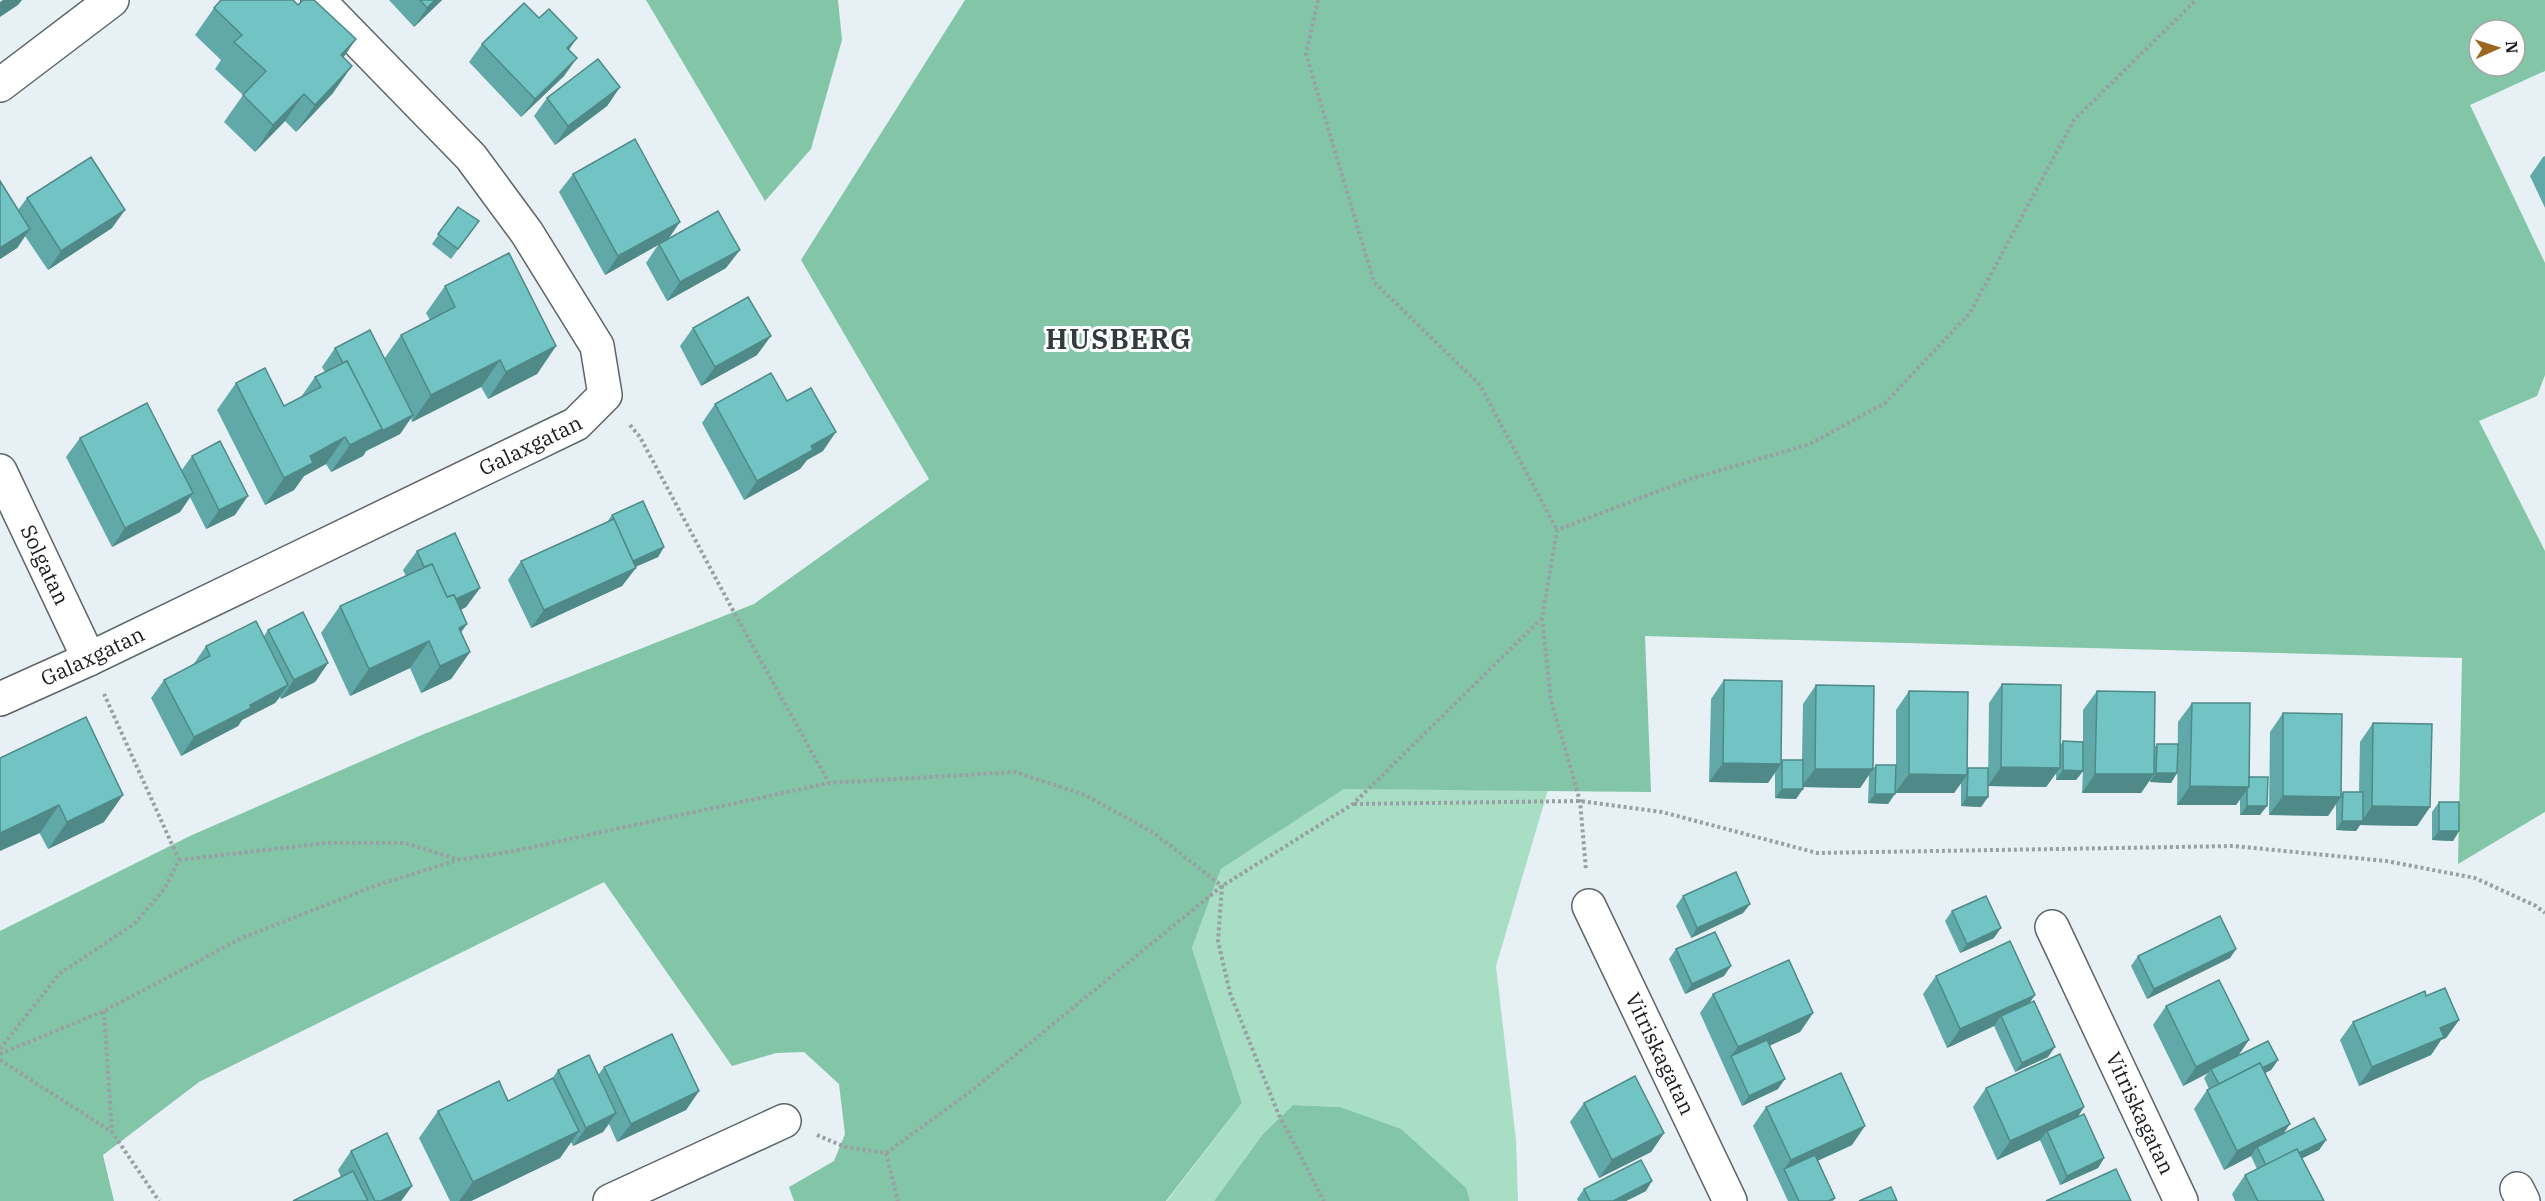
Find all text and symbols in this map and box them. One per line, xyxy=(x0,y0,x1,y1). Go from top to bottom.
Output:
north arrow xyxy=(2467,18,2527,78)
text: N xyxy=(2502,40,2522,54)
district label: HUSBERG xyxy=(1045,321,1193,356)
street label: Galaxgatan xyxy=(474,408,586,482)
street label: Solgatan xyxy=(14,520,76,609)
street label: Galaxgatan xyxy=(36,619,149,692)
street label: Vitriskagatan xyxy=(1619,988,1702,1119)
street label: Vitriskagatan xyxy=(2100,1047,2182,1179)

